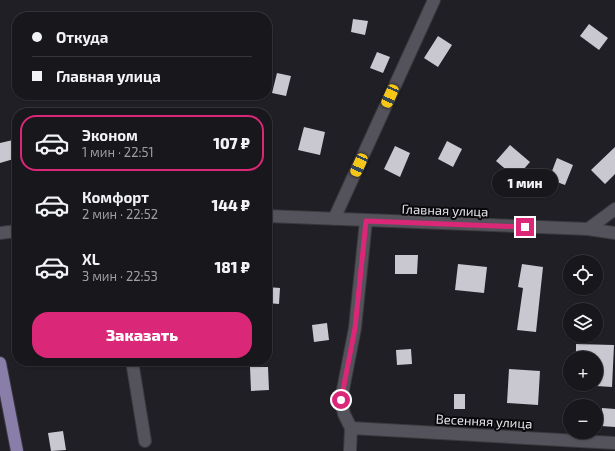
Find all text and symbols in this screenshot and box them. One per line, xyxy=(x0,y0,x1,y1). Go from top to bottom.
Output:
text: Откуда xyxy=(56,28,108,46)
text: Главная улица xyxy=(56,67,161,85)
car xyxy=(380,83,400,109)
icon: car xyxy=(34,125,70,161)
text: Эконом xyxy=(82,126,138,144)
text: 107 ₽ xyxy=(213,134,250,152)
text: 1 мин · 22:51 xyxy=(82,144,154,160)
car xyxy=(349,152,369,178)
callout: 1 мин xyxy=(492,169,558,197)
text: 1 мин xyxy=(507,175,543,191)
icon: car xyxy=(34,187,70,223)
text: Комфорт xyxy=(82,188,149,206)
text: 144 ₽ xyxy=(211,196,250,214)
street label: Главная улица xyxy=(401,200,489,220)
text: 2 мин · 22:52 xyxy=(82,206,158,222)
route end xyxy=(516,218,534,236)
icon: car xyxy=(34,249,70,285)
text: XL xyxy=(82,250,100,268)
map controls xyxy=(563,255,603,439)
button: locate xyxy=(563,255,603,295)
text: 181 ₽ xyxy=(215,258,250,276)
text: 3 мин · 22:53 xyxy=(82,268,158,284)
button: layers xyxy=(563,303,603,343)
button: Заказать xyxy=(32,312,252,358)
button: + xyxy=(563,351,603,391)
route start xyxy=(332,391,350,409)
button: − xyxy=(563,399,603,439)
street label: Весенняя улица xyxy=(435,410,533,432)

